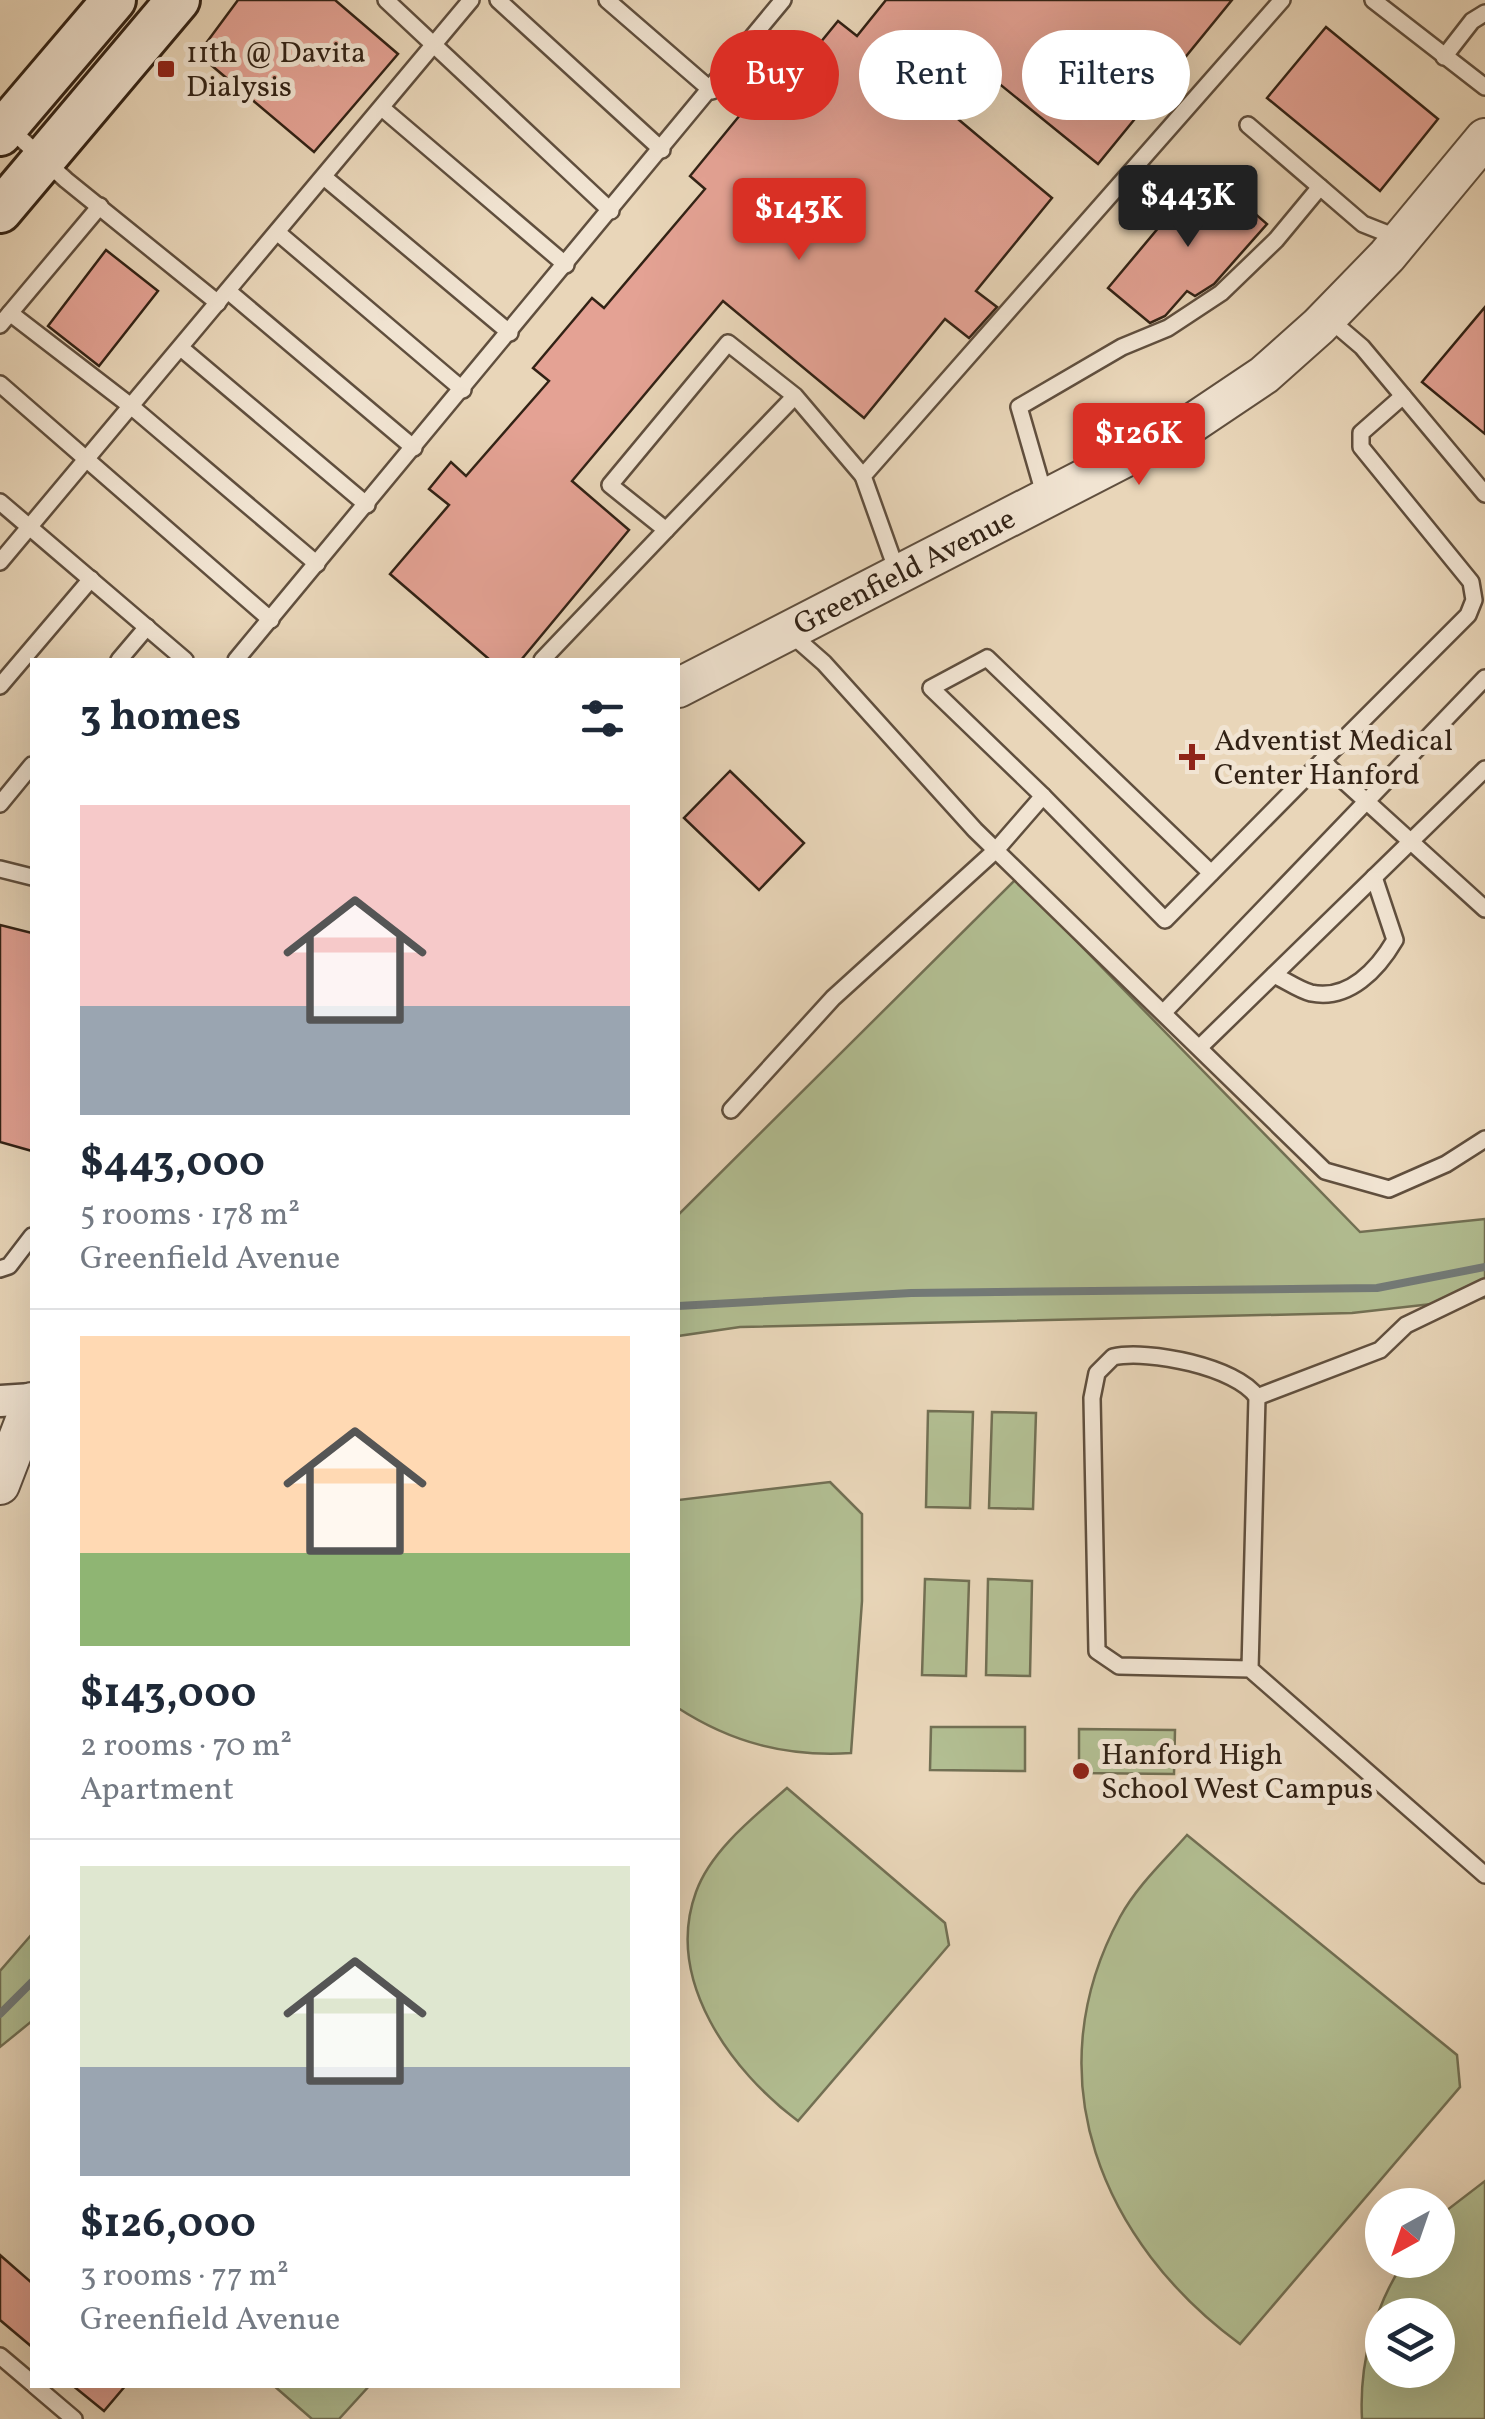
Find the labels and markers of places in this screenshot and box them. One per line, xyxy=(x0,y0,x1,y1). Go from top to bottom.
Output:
place label: 11th @ Davita Dialysis xyxy=(186,33,366,109)
marker: 11th @ Davita Dialysis xyxy=(155,58,177,80)
pin: $443K xyxy=(1118,165,1258,250)
pin: $143K xyxy=(729,178,869,263)
pin: $126K xyxy=(1069,403,1209,488)
place label: Adventist Medical Center Hanford xyxy=(1214,721,1453,797)
marker: Adventist Medical Center Hanford xyxy=(1179,744,1205,770)
place label: Hanford High School West Campus xyxy=(1101,1735,1373,1811)
marker: Hanford High School West Campus xyxy=(1070,1760,1092,1782)

